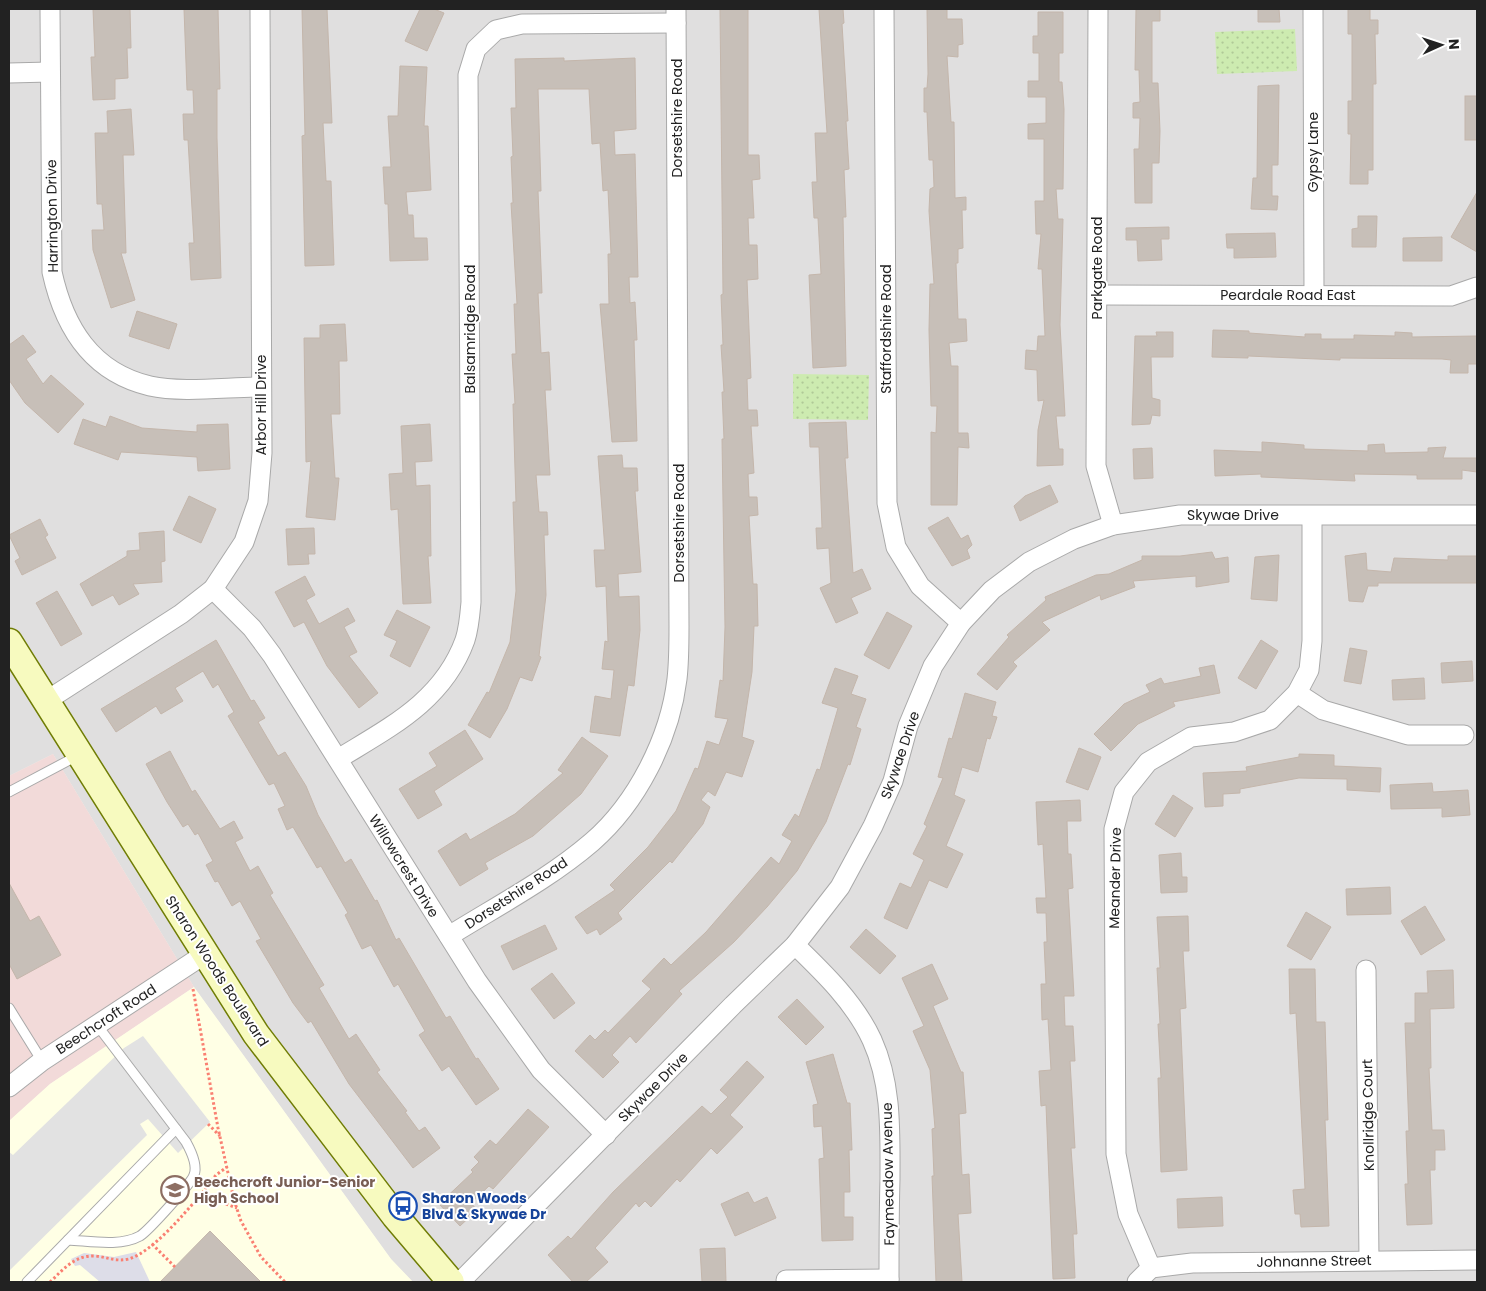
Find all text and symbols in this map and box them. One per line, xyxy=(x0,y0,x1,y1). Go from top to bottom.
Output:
north arrow xyxy=(1416,20,1466,70)
text: N xyxy=(1444,39,1464,50)
street label: Dorsetshire Road xyxy=(667,59,687,177)
street label: Gypsy Lane xyxy=(1303,112,1323,192)
street label: Harrington Drive xyxy=(41,159,63,273)
street label: Parkgate Road xyxy=(1087,217,1107,319)
street label: Balsamridge Road xyxy=(460,264,480,394)
street label: Staffordshire Road xyxy=(876,264,896,394)
street label: Peardale Road East xyxy=(1220,285,1356,305)
street label: Arbor Hill Drive xyxy=(251,354,271,455)
street label: Dorsetshire Road xyxy=(669,464,689,582)
street label: Skywae Drive xyxy=(1187,505,1279,525)
street label: Skywae Drive xyxy=(876,708,924,802)
street label: Willowcrest Drive xyxy=(364,811,444,922)
street label: Meander Drive xyxy=(1104,827,1126,929)
street label: Dorsetshire Road xyxy=(461,852,571,934)
street label: Sharon Woods Boulevard xyxy=(161,892,273,1050)
street label: Beechcroft Road xyxy=(52,979,160,1059)
street label: Skywae Drive xyxy=(613,1047,693,1127)
street label: Knollridge Court xyxy=(1357,1059,1379,1171)
street label: Faymeadow Avenue xyxy=(877,1102,899,1246)
place label: Beechcroft Junior-Senior High School xyxy=(194,1172,375,1208)
school or university icon: Beechcroft Junior-Senior High School xyxy=(160,1175,190,1205)
place label: Sharon Woods Blvd & Skywae Dr xyxy=(422,1188,546,1224)
bus stop icon: Sharon Woods Blvd & Skywae Dr xyxy=(388,1191,418,1221)
street label: Johnanne Street xyxy=(1256,1250,1372,1272)

